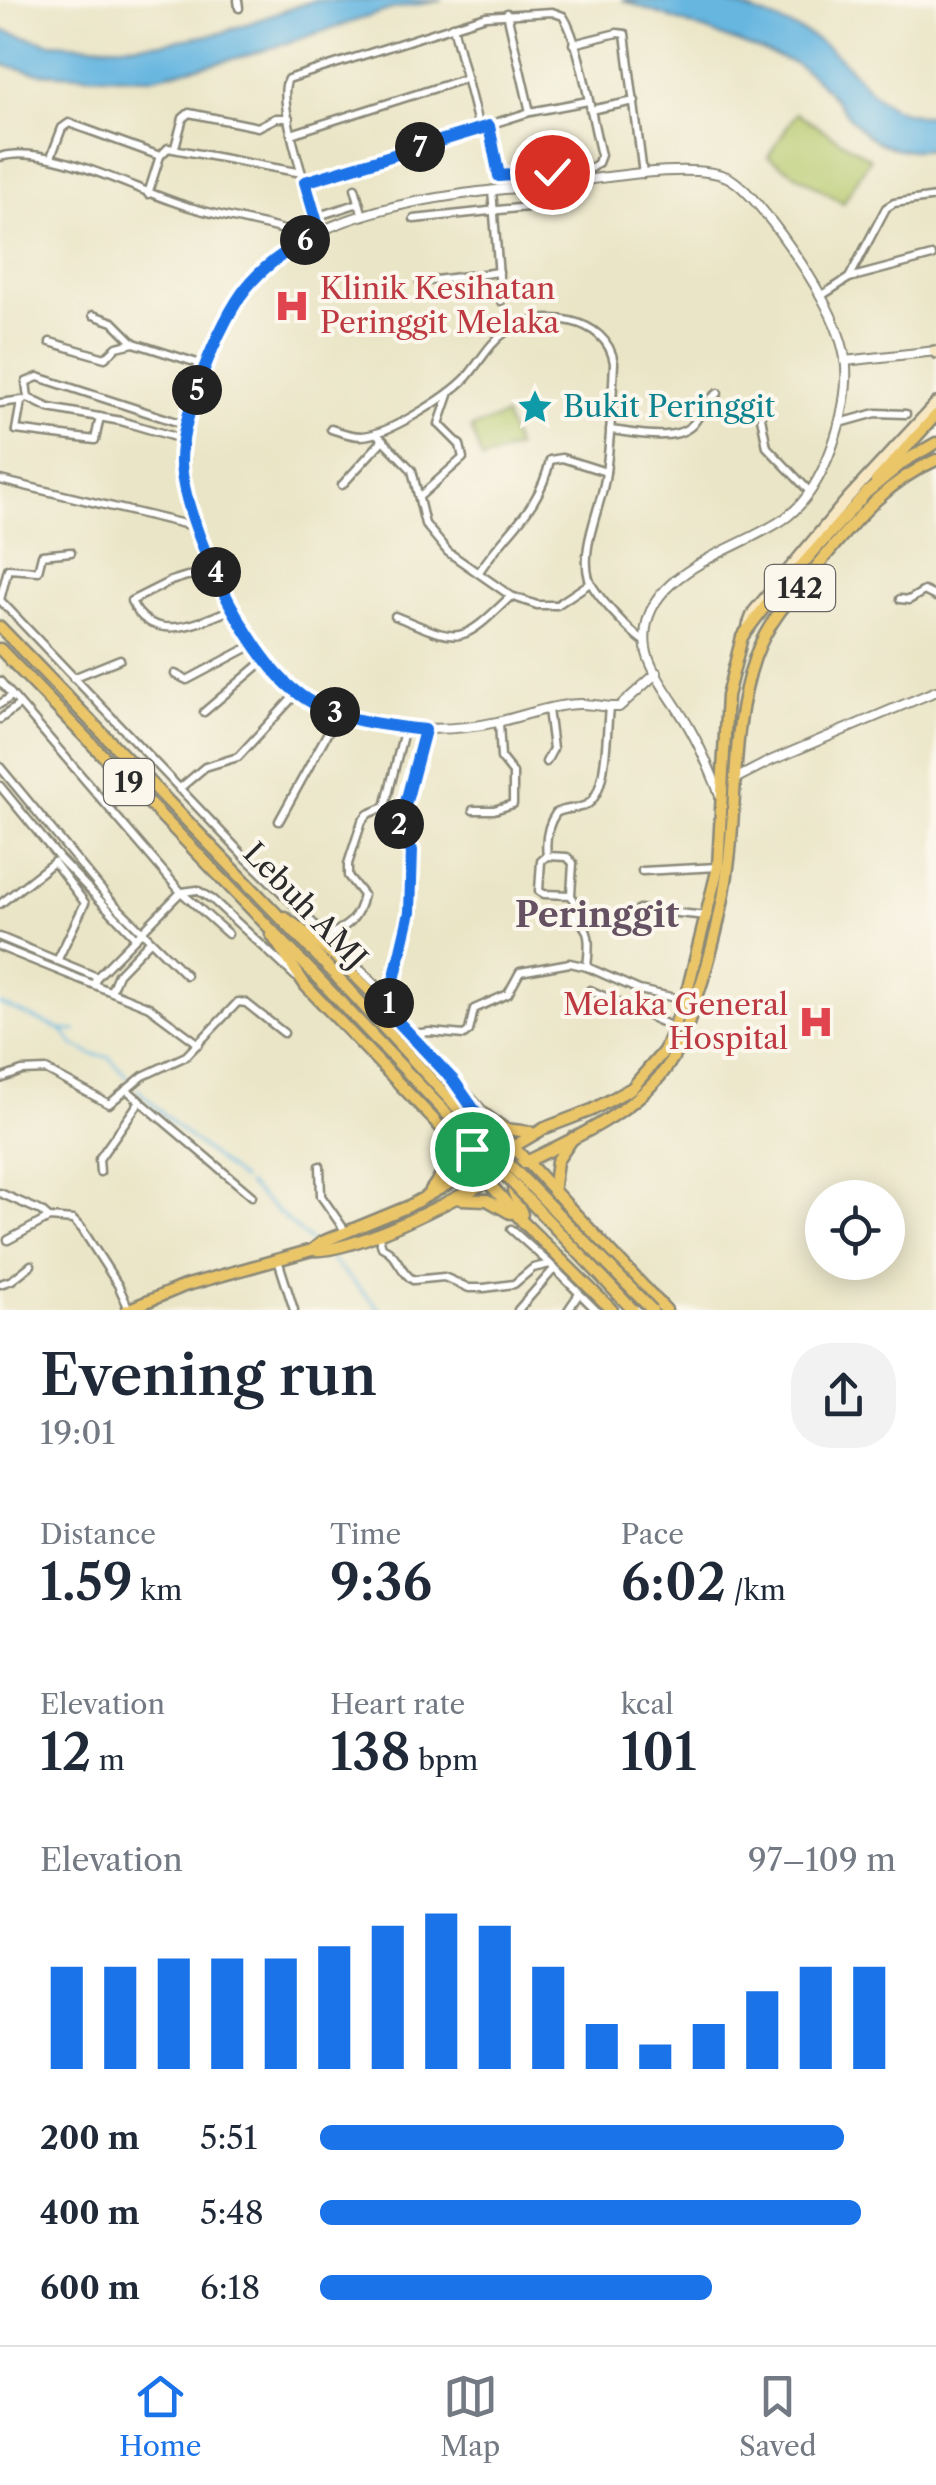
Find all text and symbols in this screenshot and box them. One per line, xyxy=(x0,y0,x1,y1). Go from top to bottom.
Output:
pin: 7 xyxy=(395,122,445,172)
text: 7 xyxy=(413,130,427,164)
pin xyxy=(510,130,595,215)
icon: check xyxy=(525,145,580,200)
pin: 6 xyxy=(280,215,330,265)
text: 6 xyxy=(297,223,313,257)
place label: Klinik Kesihatan Peringgit Melaka xyxy=(320,270,560,341)
hospital icon: Klinik Kesihatan Peringgit Melaka xyxy=(273,287,311,325)
pin: 5 xyxy=(172,365,222,415)
text: 5 xyxy=(189,373,205,407)
place icon: Bukit Peringgit xyxy=(516,388,554,426)
place label: Bukit Peringgit xyxy=(563,388,776,425)
pin: 4 xyxy=(191,547,241,597)
text: 4 xyxy=(208,555,224,589)
road number: 142 xyxy=(765,565,835,611)
pin: 3 xyxy=(310,687,360,737)
text: 3 xyxy=(327,695,343,729)
road number: 19 xyxy=(104,759,154,805)
pin: 2 xyxy=(374,799,424,849)
text: 2 xyxy=(391,807,407,841)
street label: Lebuh AMJ xyxy=(236,835,375,977)
district label: Peringgit xyxy=(515,893,679,936)
pin: 1 xyxy=(364,978,414,1028)
text: 1 xyxy=(383,986,395,1020)
place label: Melaka General Hospital xyxy=(563,986,788,1057)
hospital icon: Melaka General Hospital xyxy=(797,1003,835,1041)
pin xyxy=(430,1107,515,1192)
icon: arrive xyxy=(445,1122,500,1177)
map controls xyxy=(805,1180,905,1280)
button: locate xyxy=(805,1180,905,1280)
text: Evening run xyxy=(40,1342,377,1409)
button: share xyxy=(791,1343,896,1448)
text: 19:01 xyxy=(40,1413,115,1452)
text: Distance xyxy=(40,1517,156,1551)
text: Time xyxy=(330,1517,401,1551)
text: Pace xyxy=(621,1517,684,1551)
text: 1.59 xyxy=(40,1551,133,1613)
text: 9:36 xyxy=(330,1551,432,1613)
text: 6:02 xyxy=(621,1551,726,1613)
text: km xyxy=(133,1573,182,1607)
text: /km xyxy=(726,1573,786,1607)
text: Elevation xyxy=(40,1687,165,1721)
text: Heart rate xyxy=(330,1687,465,1721)
text: kcal xyxy=(621,1687,674,1721)
text: 12 xyxy=(40,1721,91,1783)
text: 138 xyxy=(330,1721,411,1783)
text: 101 xyxy=(621,1721,696,1783)
text: m xyxy=(91,1743,125,1777)
text: bpm xyxy=(411,1743,478,1777)
text: Elevation xyxy=(40,1840,183,1879)
text: 97–109 m xyxy=(748,1840,896,1879)
text: 200 m xyxy=(40,2118,140,2157)
text: 5:51 xyxy=(200,2118,257,2157)
text: 400 m xyxy=(40,2193,140,2232)
text: 5:48 xyxy=(200,2193,264,2232)
text: 600 m xyxy=(40,2268,140,2307)
text: 6:18 xyxy=(200,2268,260,2307)
tab: Home xyxy=(119,2369,202,2463)
tab: Map xyxy=(440,2369,500,2463)
tab: Saved xyxy=(739,2369,817,2463)

